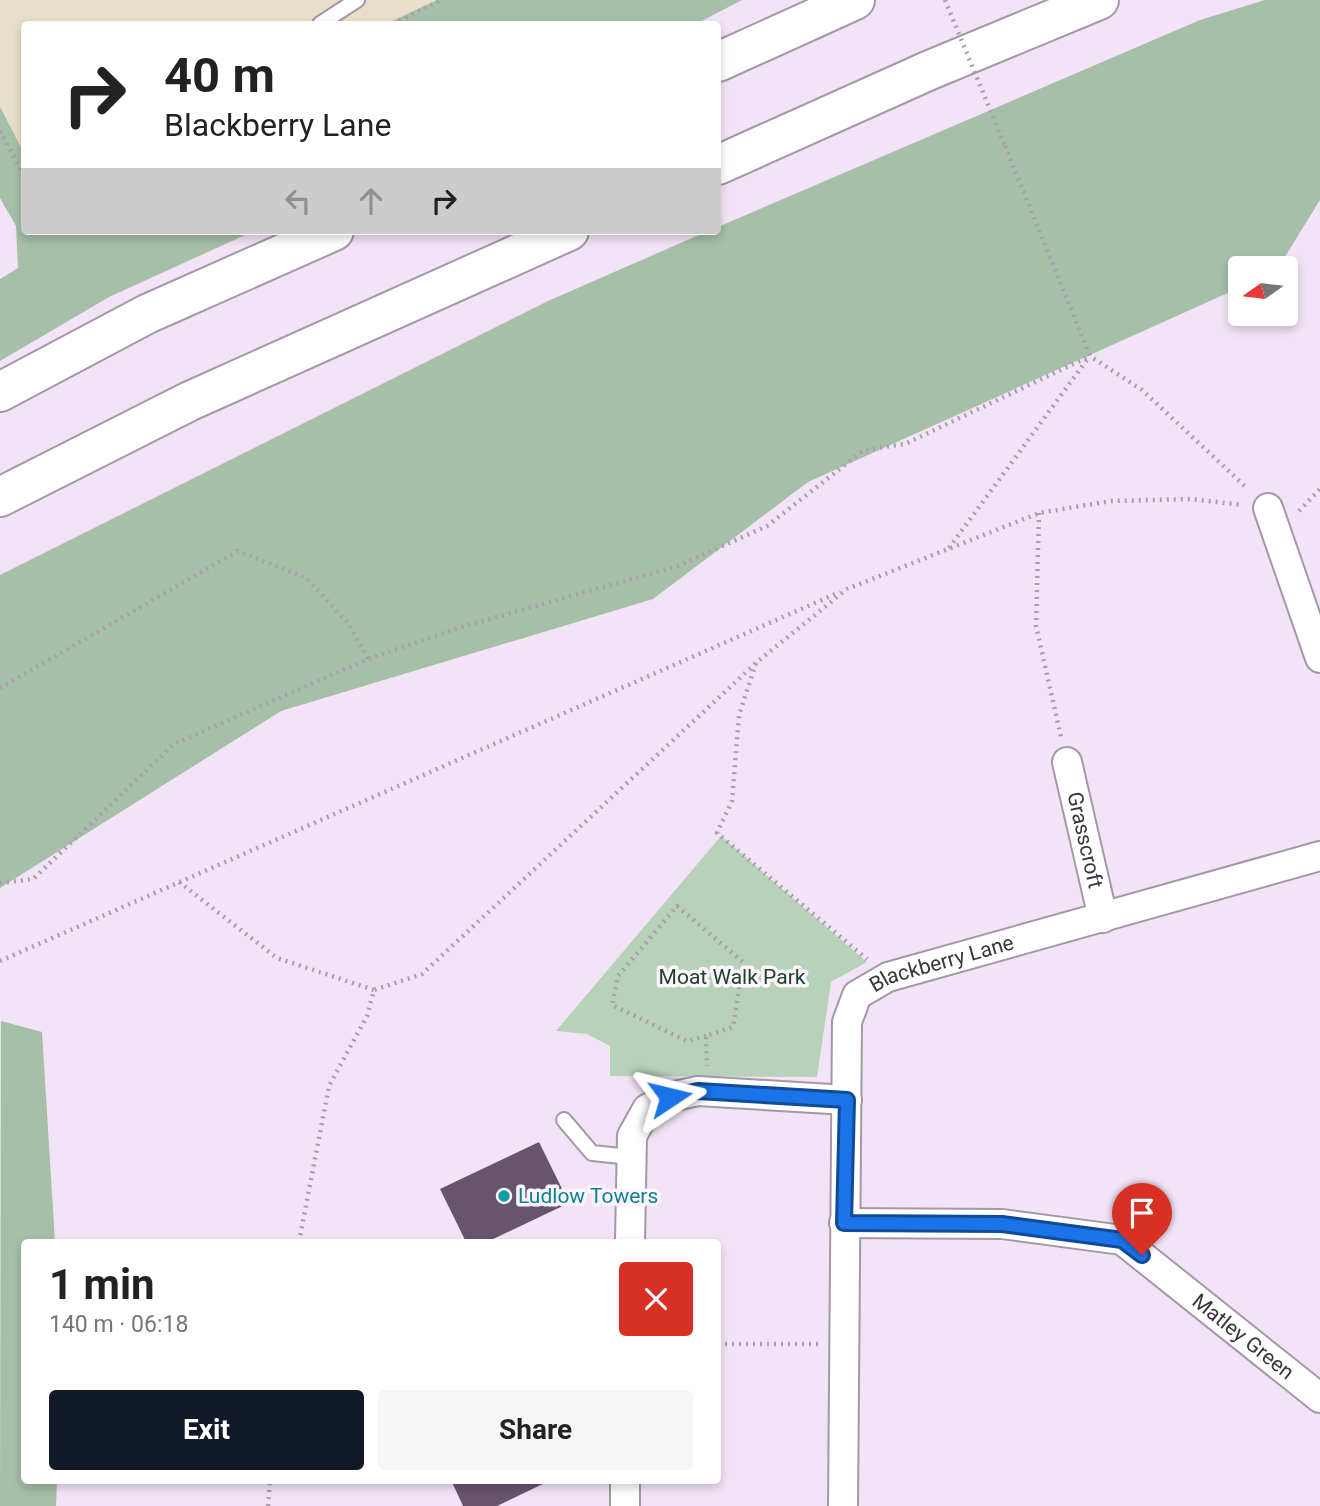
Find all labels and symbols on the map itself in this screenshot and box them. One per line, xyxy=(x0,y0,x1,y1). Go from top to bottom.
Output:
north arrow xyxy=(1228,256,1298,326)
street label: Grasscroft xyxy=(1062,789,1108,891)
street label: Blackberry Lane xyxy=(865,930,1016,997)
park label: Moat Walk Park xyxy=(659,965,806,989)
position arrow xyxy=(633,1060,707,1134)
pin xyxy=(1112,1183,1172,1255)
place label: Ludlow Towers xyxy=(518,1184,658,1208)
marker: Ludlow Towers xyxy=(496,1188,512,1204)
street label: Matley Green xyxy=(1188,1289,1299,1384)

